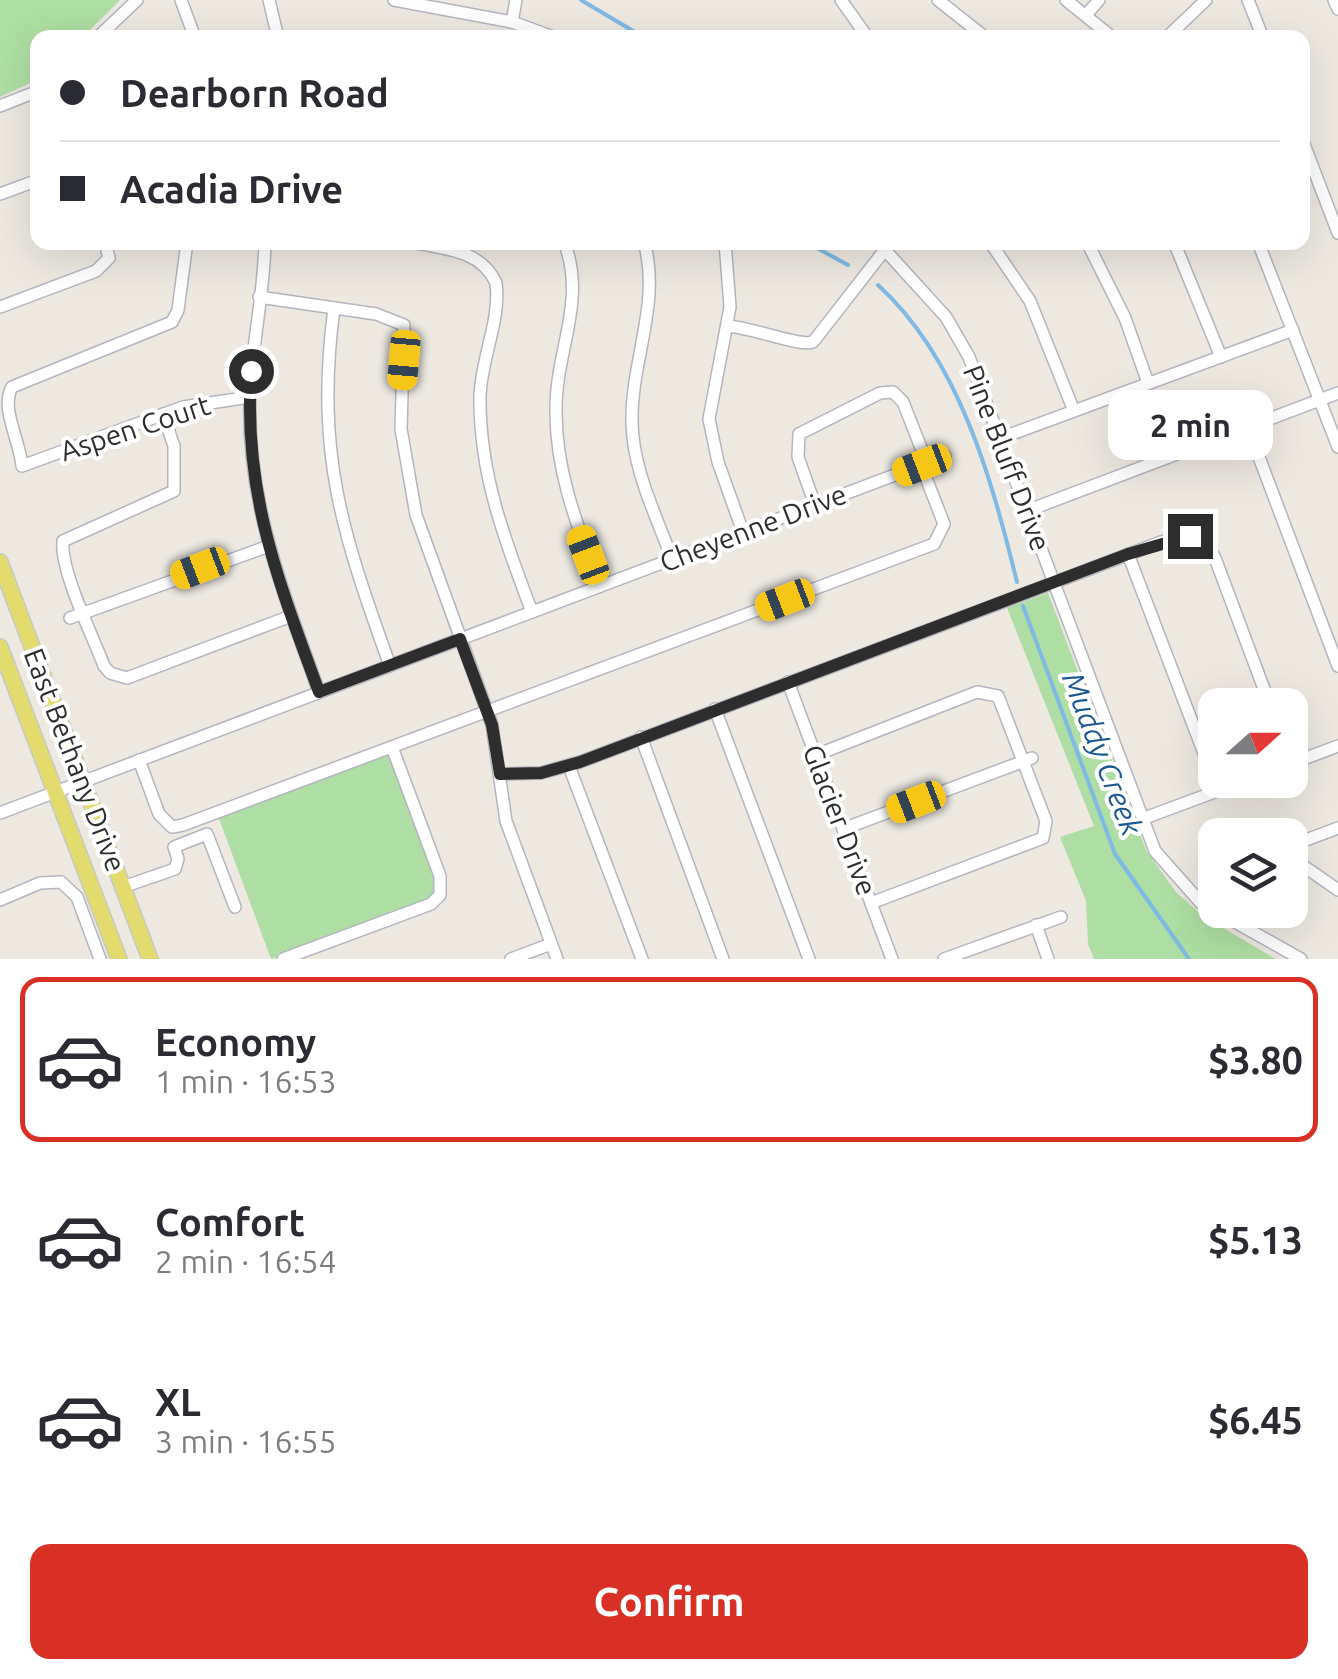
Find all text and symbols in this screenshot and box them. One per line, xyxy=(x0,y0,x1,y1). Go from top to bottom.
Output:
text: Dearborn Road xyxy=(120,72,389,114)
text: Acadia Drive xyxy=(120,168,343,210)
car xyxy=(386,329,422,391)
route start xyxy=(229,349,274,394)
street label: Pine Bluff Drive xyxy=(958,361,1057,555)
street label: Aspen Court xyxy=(56,389,214,466)
callout: 2 min xyxy=(1108,391,1272,461)
text: 2 min xyxy=(1150,407,1231,443)
car xyxy=(889,440,955,490)
street label: Cheyenne Drive xyxy=(655,478,851,577)
route end xyxy=(1168,514,1213,559)
car xyxy=(563,522,613,588)
car xyxy=(167,543,233,593)
car xyxy=(752,575,818,625)
street label: East Bethany Drive xyxy=(19,644,132,876)
water label: Muddy Creek xyxy=(1056,667,1150,841)
north arrow xyxy=(1198,688,1308,798)
map controls xyxy=(1198,688,1308,928)
street label: Glacier Drive xyxy=(798,740,883,900)
car xyxy=(883,777,949,827)
button: layers xyxy=(1198,818,1308,928)
icon: car xyxy=(35,1015,125,1105)
text: Economy xyxy=(155,1021,316,1063)
text: $3.80 xyxy=(1208,1039,1303,1081)
text: 1 min · 16:53 xyxy=(155,1063,337,1099)
icon: car xyxy=(35,1195,125,1285)
text: Comfort xyxy=(155,1201,305,1243)
text: $5.13 xyxy=(1208,1219,1303,1261)
text: 2 min · 16:54 xyxy=(155,1243,337,1279)
icon: car xyxy=(35,1375,125,1465)
text: XL xyxy=(155,1381,201,1423)
text: $6.45 xyxy=(1208,1399,1303,1441)
text: 3 min · 16:55 xyxy=(155,1423,337,1459)
button: Confirm xyxy=(30,1544,1308,1659)

